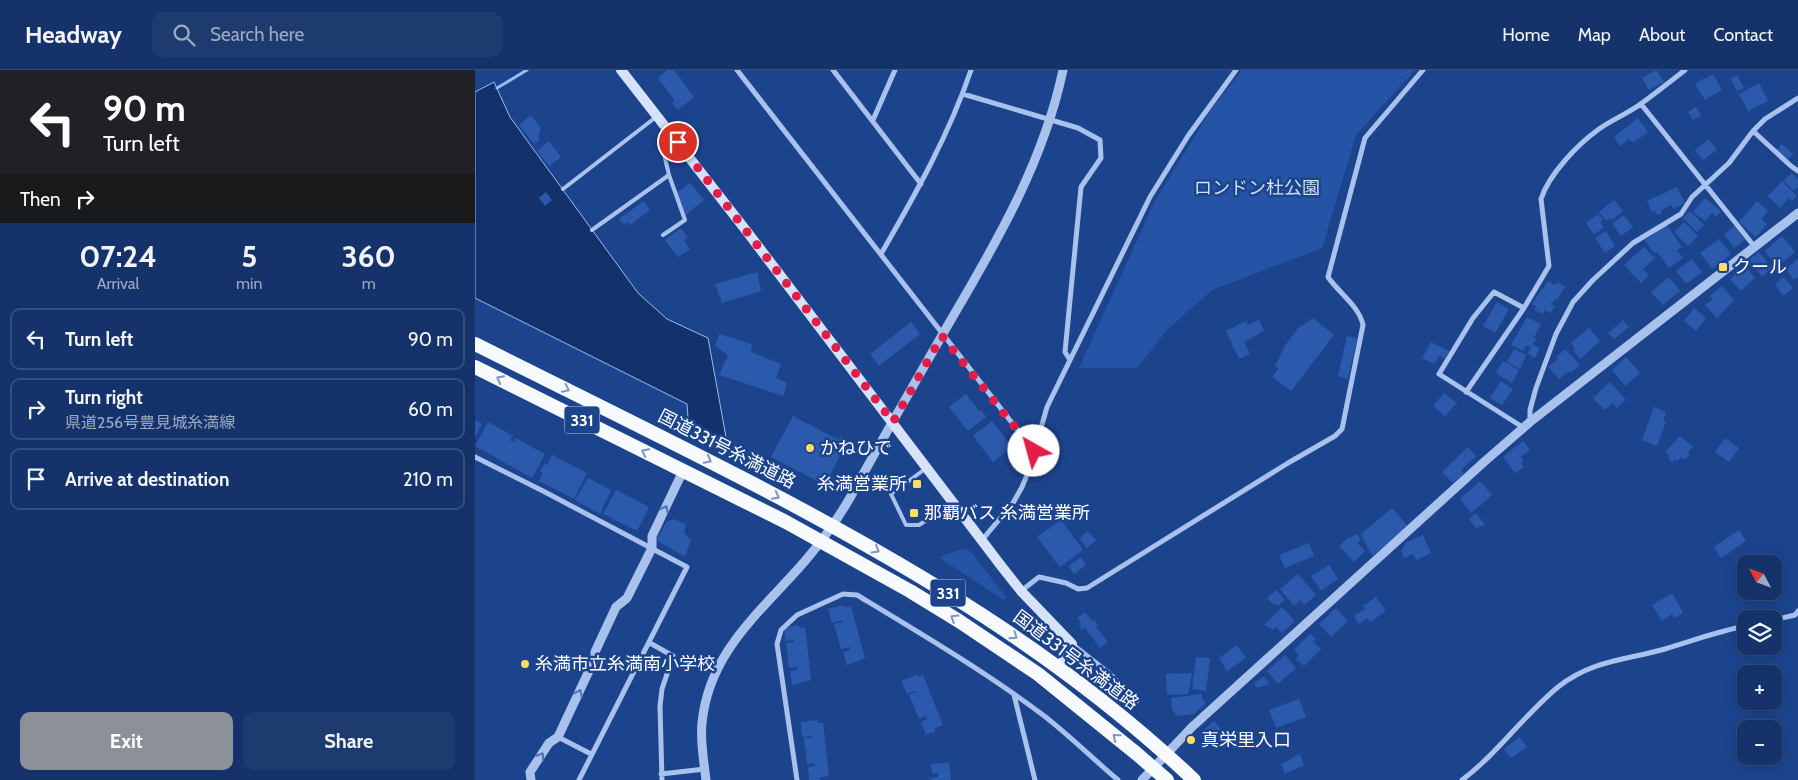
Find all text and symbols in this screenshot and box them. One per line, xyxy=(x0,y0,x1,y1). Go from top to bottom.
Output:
search box xyxy=(152,12,502,57)
text: Headway xyxy=(25,20,122,49)
icon: search xyxy=(170,21,198,49)
text: Search here xyxy=(210,23,304,46)
text: Home xyxy=(1502,24,1550,46)
text: Map xyxy=(1578,24,1611,46)
text: About xyxy=(1639,24,1685,46)
text: Contact xyxy=(1713,24,1773,46)
text: 90 m xyxy=(103,87,186,130)
icon: left xyxy=(20,90,85,155)
pin xyxy=(657,121,699,163)
icon: arrive xyxy=(664,128,692,156)
text: Turn left xyxy=(103,130,180,157)
park label: ロンドン杜公園 xyxy=(1194,177,1320,199)
icon: right xyxy=(71,185,99,213)
text: Then xyxy=(20,188,61,211)
text: 07:24 xyxy=(79,238,157,275)
text: 5 xyxy=(241,238,257,275)
text: 360 xyxy=(342,238,396,275)
place label: クール xyxy=(1733,256,1787,278)
marker: クール xyxy=(1717,261,1729,273)
text: Arrival xyxy=(97,274,139,293)
text: min xyxy=(236,274,262,293)
text: m xyxy=(362,274,376,293)
icon: left xyxy=(22,325,50,353)
text: Turn left xyxy=(65,328,133,351)
text: 90 m xyxy=(408,328,453,351)
one-way arrow xyxy=(496,375,505,385)
one-way arrow xyxy=(561,383,570,393)
text: Turn right xyxy=(65,386,143,409)
icon: right xyxy=(22,395,50,423)
text: 60 m xyxy=(408,398,453,421)
street label: 国道331号糸満道路 xyxy=(655,405,799,493)
road number: 331 xyxy=(565,406,599,434)
text: 県道256号豊見城糸満線 xyxy=(65,413,235,432)
position arrow xyxy=(1007,424,1059,476)
place label: かねひで xyxy=(820,437,892,459)
marker: かねひで xyxy=(804,442,816,454)
one-way arrow xyxy=(641,448,650,458)
one-way arrow xyxy=(702,454,711,464)
icon: arrive xyxy=(22,465,50,493)
text: Arrive at destination xyxy=(65,468,229,491)
text: 210 m xyxy=(403,468,453,491)
place label: 糸満営業所 xyxy=(817,473,907,495)
marker: 糸満営業所 xyxy=(911,478,923,490)
one-way arrow xyxy=(771,490,780,500)
place label: 那覇バス 糸満営業所 xyxy=(924,502,1090,524)
one-way arrow xyxy=(659,505,669,514)
marker: 那覇バス 糸満営業所 xyxy=(908,507,920,519)
one-way arrow xyxy=(871,543,880,553)
north arrow xyxy=(1737,555,1783,600)
map controls xyxy=(1737,555,1782,765)
road number: 331 xyxy=(931,579,965,606)
street label: 国道331号糸満道路 xyxy=(1009,606,1143,714)
button: layers xyxy=(1737,610,1782,655)
one-way arrow xyxy=(950,615,959,625)
one-way arrow xyxy=(1009,629,1018,639)
place label: 糸満市立糸満南小学校 xyxy=(535,653,715,675)
marker: 糸満市立糸満南小学校 xyxy=(519,658,531,670)
button: + xyxy=(1737,665,1782,710)
one-way arrow xyxy=(573,689,583,698)
button: Exit xyxy=(20,712,233,770)
button: Share xyxy=(243,712,455,770)
button: − xyxy=(1737,720,1782,765)
place label: 真栄里入口 xyxy=(1201,729,1291,751)
one-way arrow xyxy=(1113,734,1122,742)
marker: 真栄里入口 xyxy=(1185,734,1197,746)
one-way arrow xyxy=(534,753,544,762)

